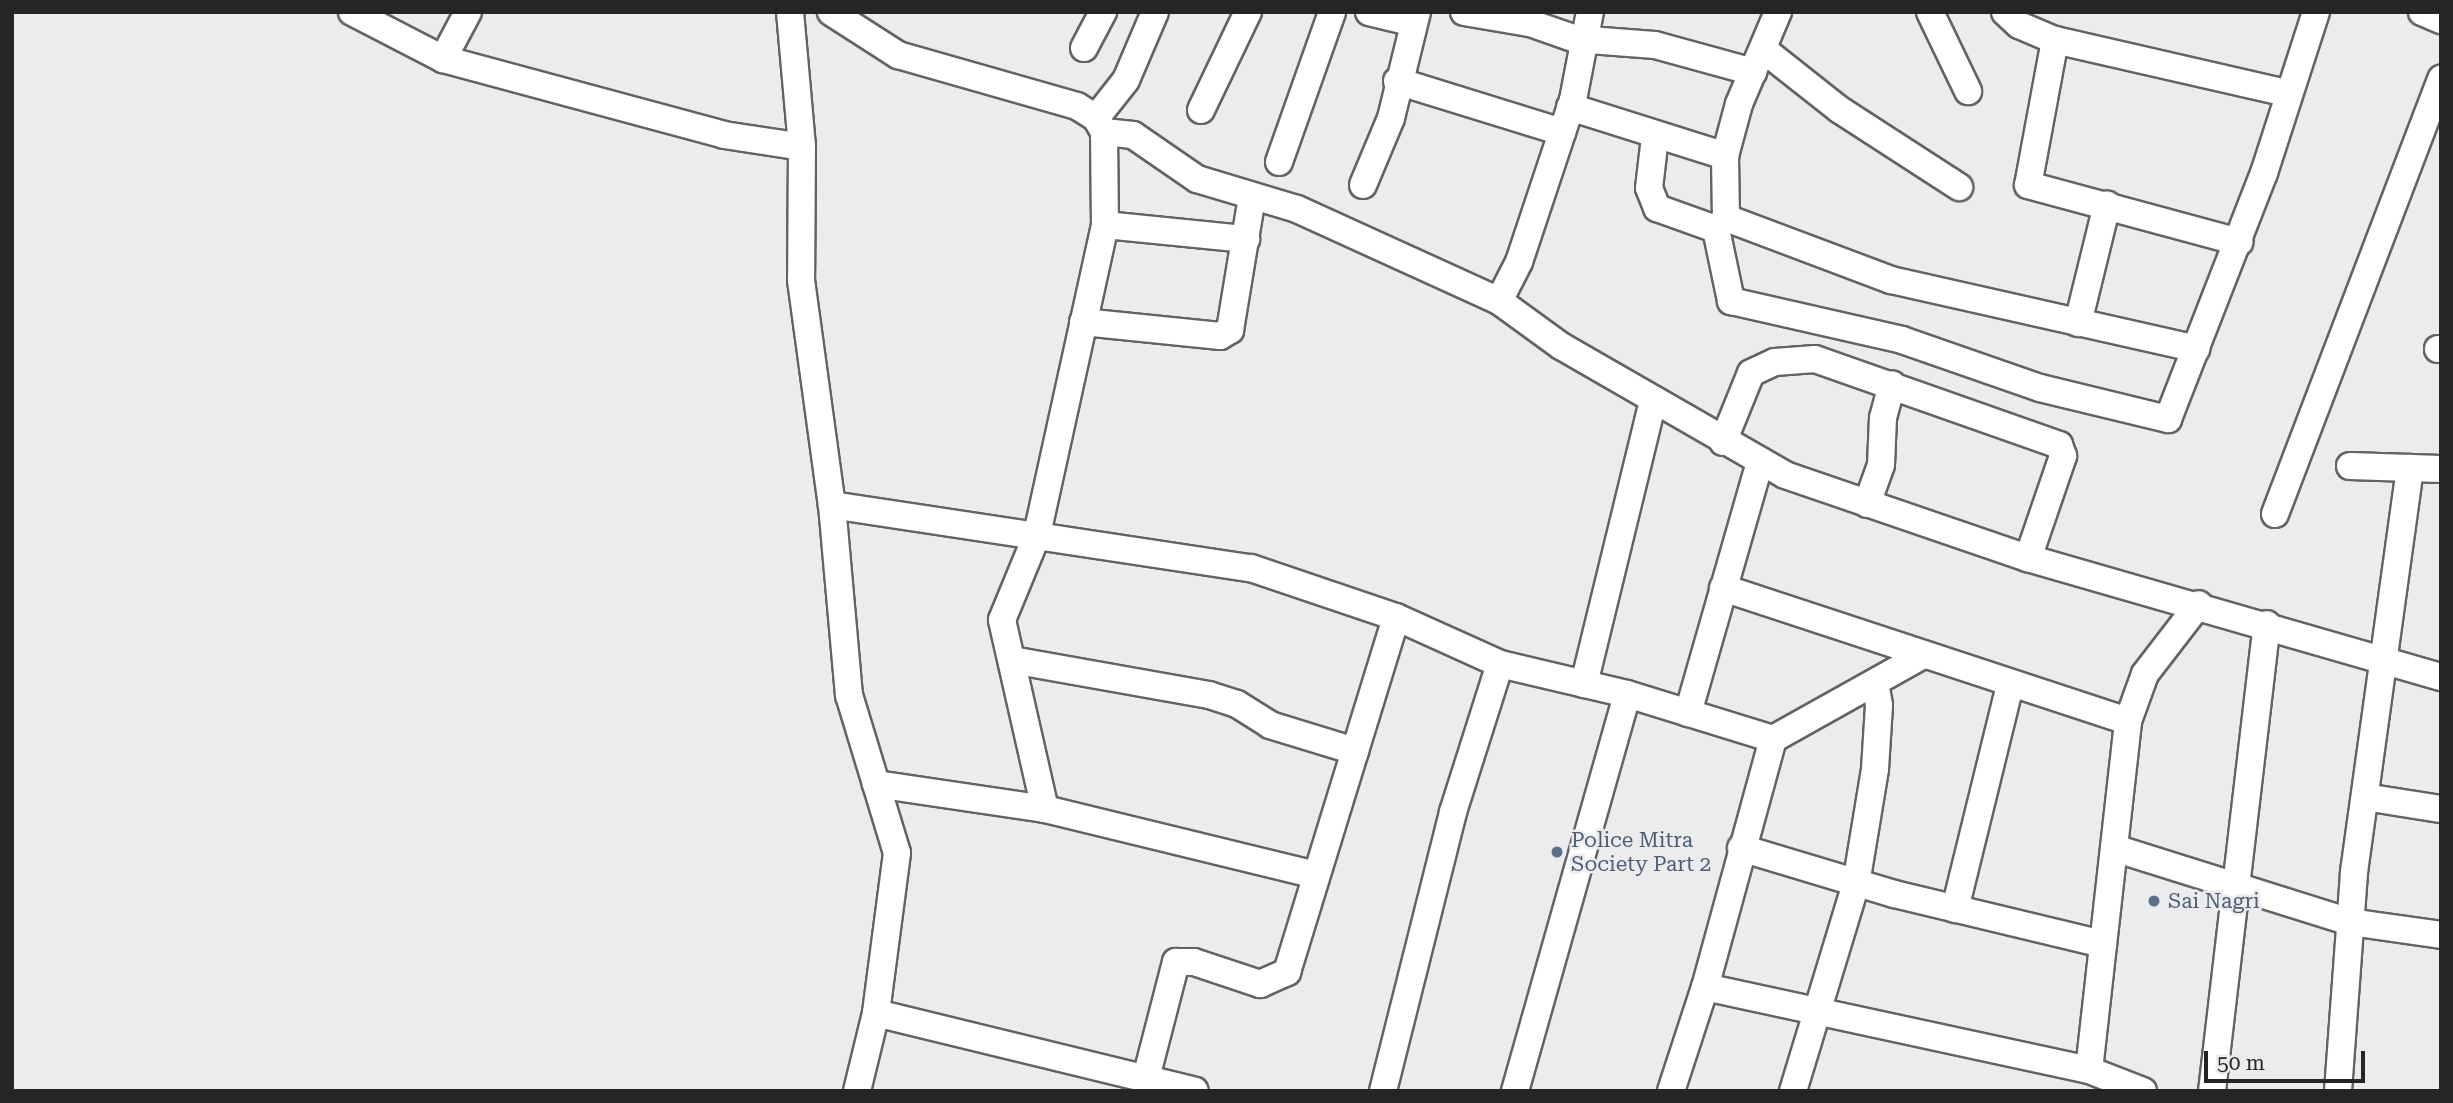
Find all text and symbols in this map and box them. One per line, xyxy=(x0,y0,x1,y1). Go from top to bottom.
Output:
place label: Police Mitra Society Part 2 xyxy=(1571,827,1711,877)
marker: Police Mitra Society Part 2 xyxy=(1549,844,1565,860)
place label: Sai Nagri xyxy=(2168,888,2260,914)
marker: Sai Nagri xyxy=(2146,893,2162,909)
scale bar xyxy=(2208,1036,2369,1080)
text: 50 m xyxy=(2217,1051,2265,1075)

